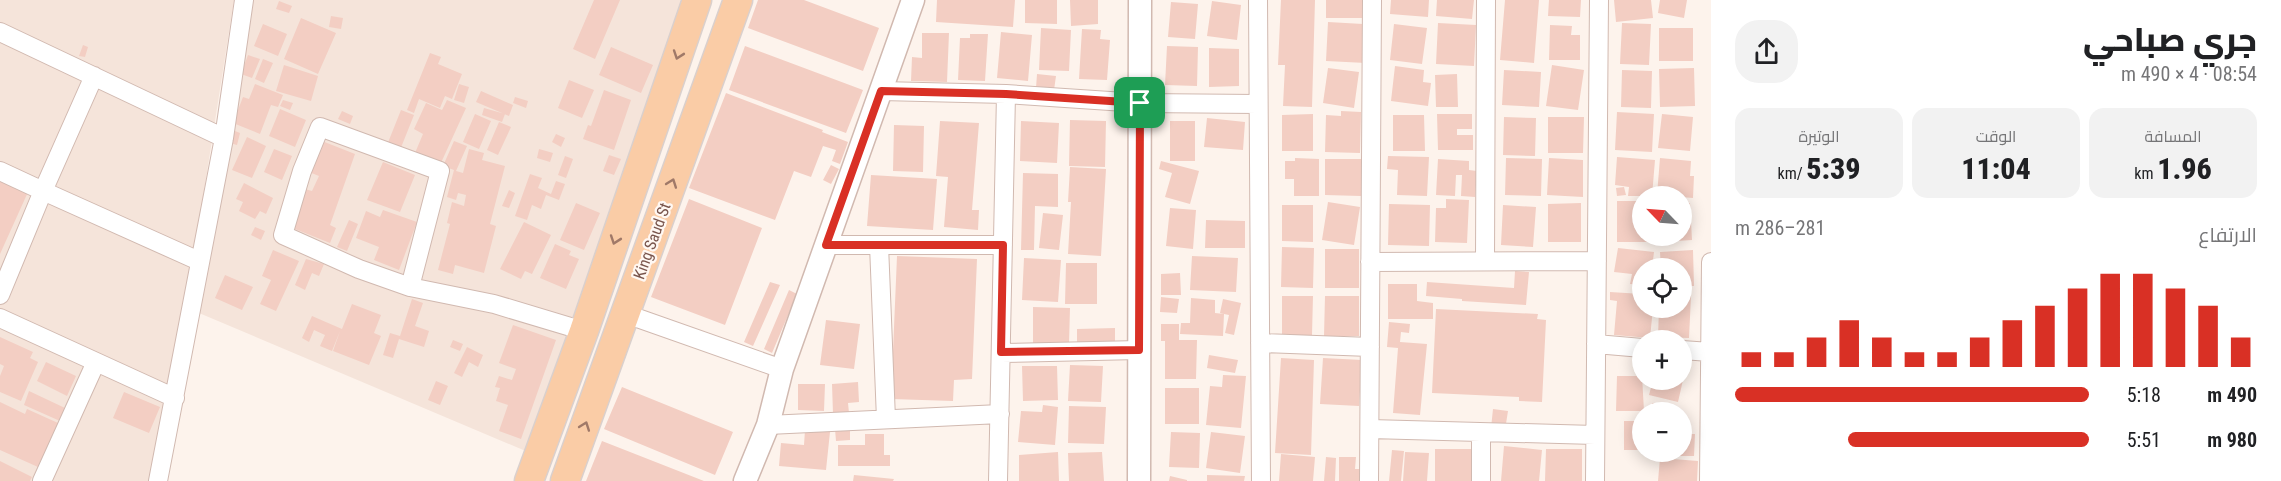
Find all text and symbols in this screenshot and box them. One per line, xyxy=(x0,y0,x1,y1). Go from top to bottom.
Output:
button: share xyxy=(1735,20,1798,83)
text: جري صباحي xyxy=(2083,20,2257,59)
one-way arrow xyxy=(673,49,686,60)
text: 08:54 · 4 × 490 m xyxy=(2121,62,2257,86)
pin xyxy=(1114,77,1165,128)
icon: arrive xyxy=(1123,86,1156,119)
text: الوتيرة xyxy=(1798,127,1840,146)
text: الوقت xyxy=(1976,127,2016,146)
text: المسافة xyxy=(2145,127,2201,146)
text: 5:39 xyxy=(1806,151,1861,186)
text: 11:04 xyxy=(1961,151,2031,186)
text: 1.96 xyxy=(2157,151,2212,186)
text: /km xyxy=(1777,164,1806,183)
text: km xyxy=(2134,164,2157,183)
one-way arrow xyxy=(665,178,678,189)
north arrow xyxy=(1632,186,1692,246)
map controls xyxy=(1632,186,1692,462)
street label: King Saud St xyxy=(629,200,675,282)
text: 281–286 m xyxy=(1735,216,1825,240)
text: الارتفاع xyxy=(2198,223,2257,247)
one-way arrow xyxy=(610,234,623,245)
button: locate xyxy=(1632,258,1692,318)
button: + xyxy=(1632,330,1692,390)
text: 5:18 xyxy=(2127,383,2161,407)
text: 490 m xyxy=(2207,383,2257,407)
button: − xyxy=(1632,402,1692,462)
one-way arrow xyxy=(578,421,590,432)
text: 5:51 xyxy=(2127,428,2161,452)
text: 980 m xyxy=(2207,428,2257,452)

